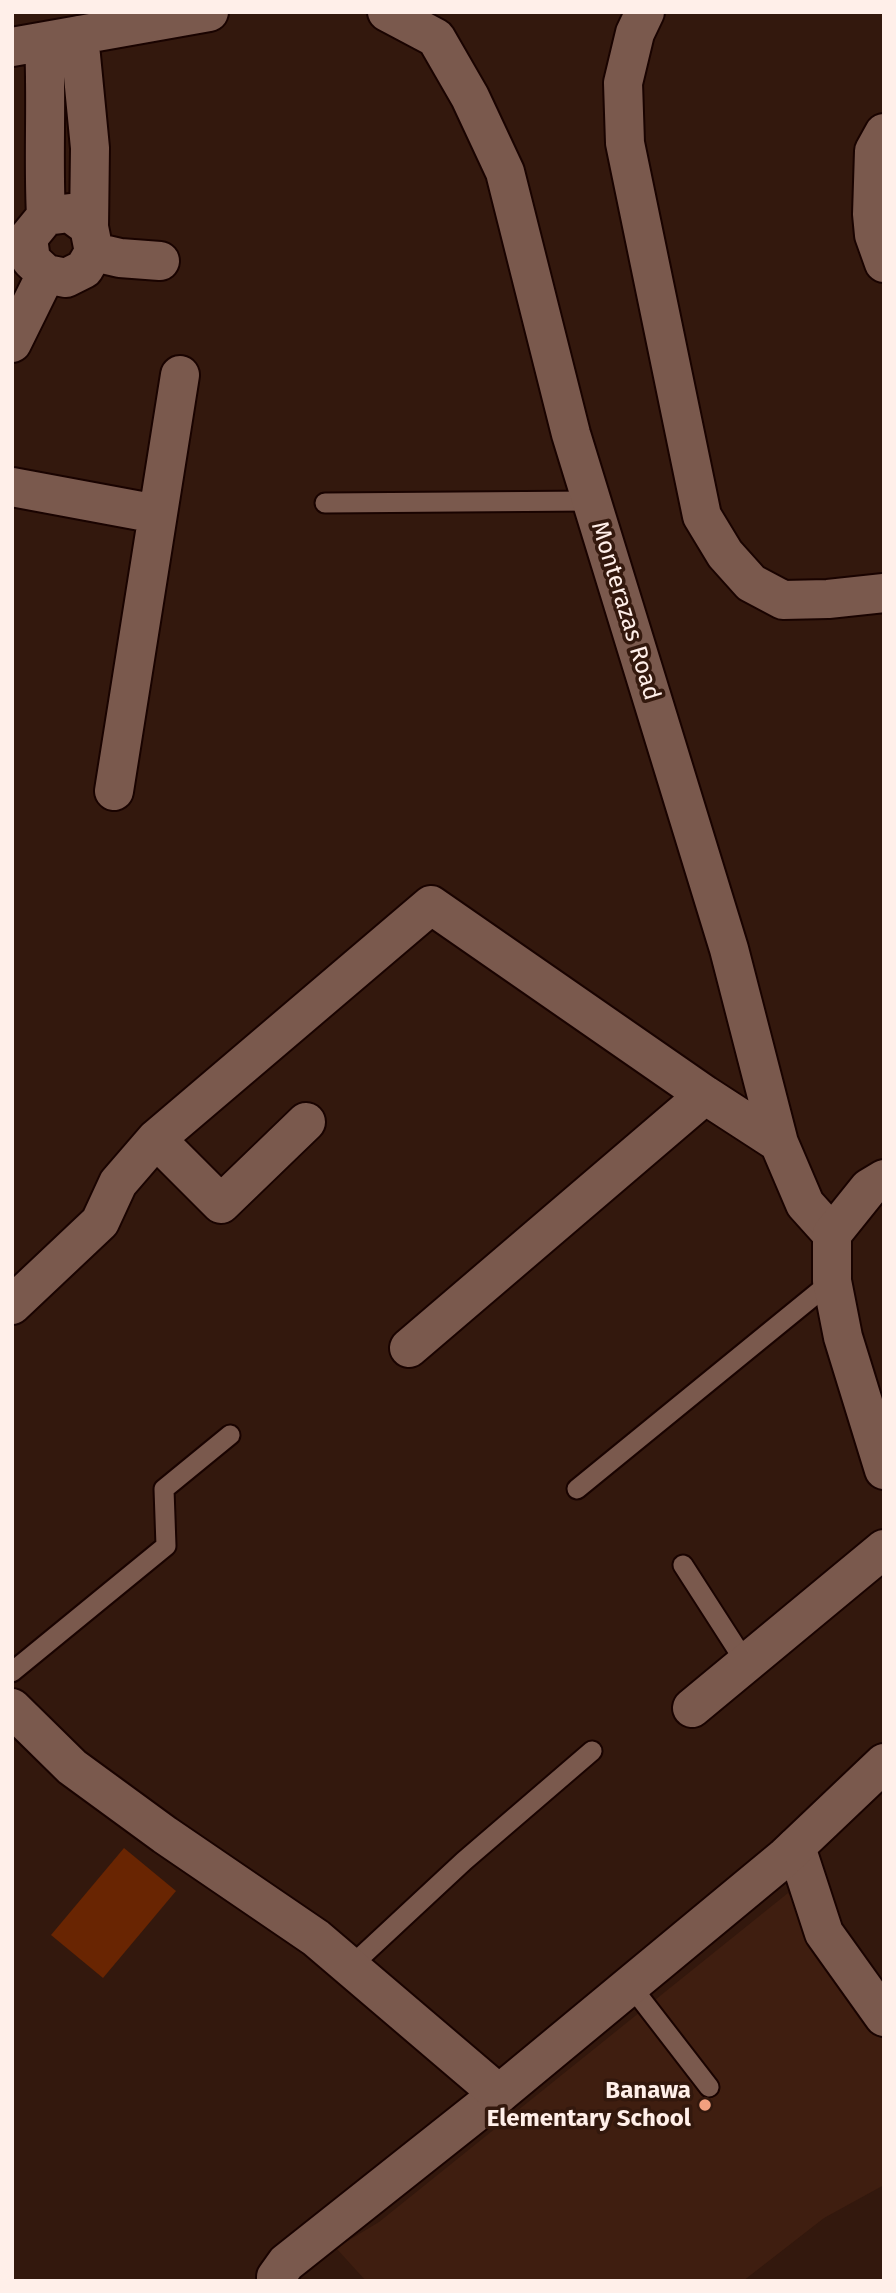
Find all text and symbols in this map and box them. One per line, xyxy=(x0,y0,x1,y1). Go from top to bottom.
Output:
street label: Monterazas Road xyxy=(584,518,666,704)
place label: Banawa Elementary School xyxy=(487,2077,691,2133)
marker: Banawa Elementary School xyxy=(697,2097,713,2113)

